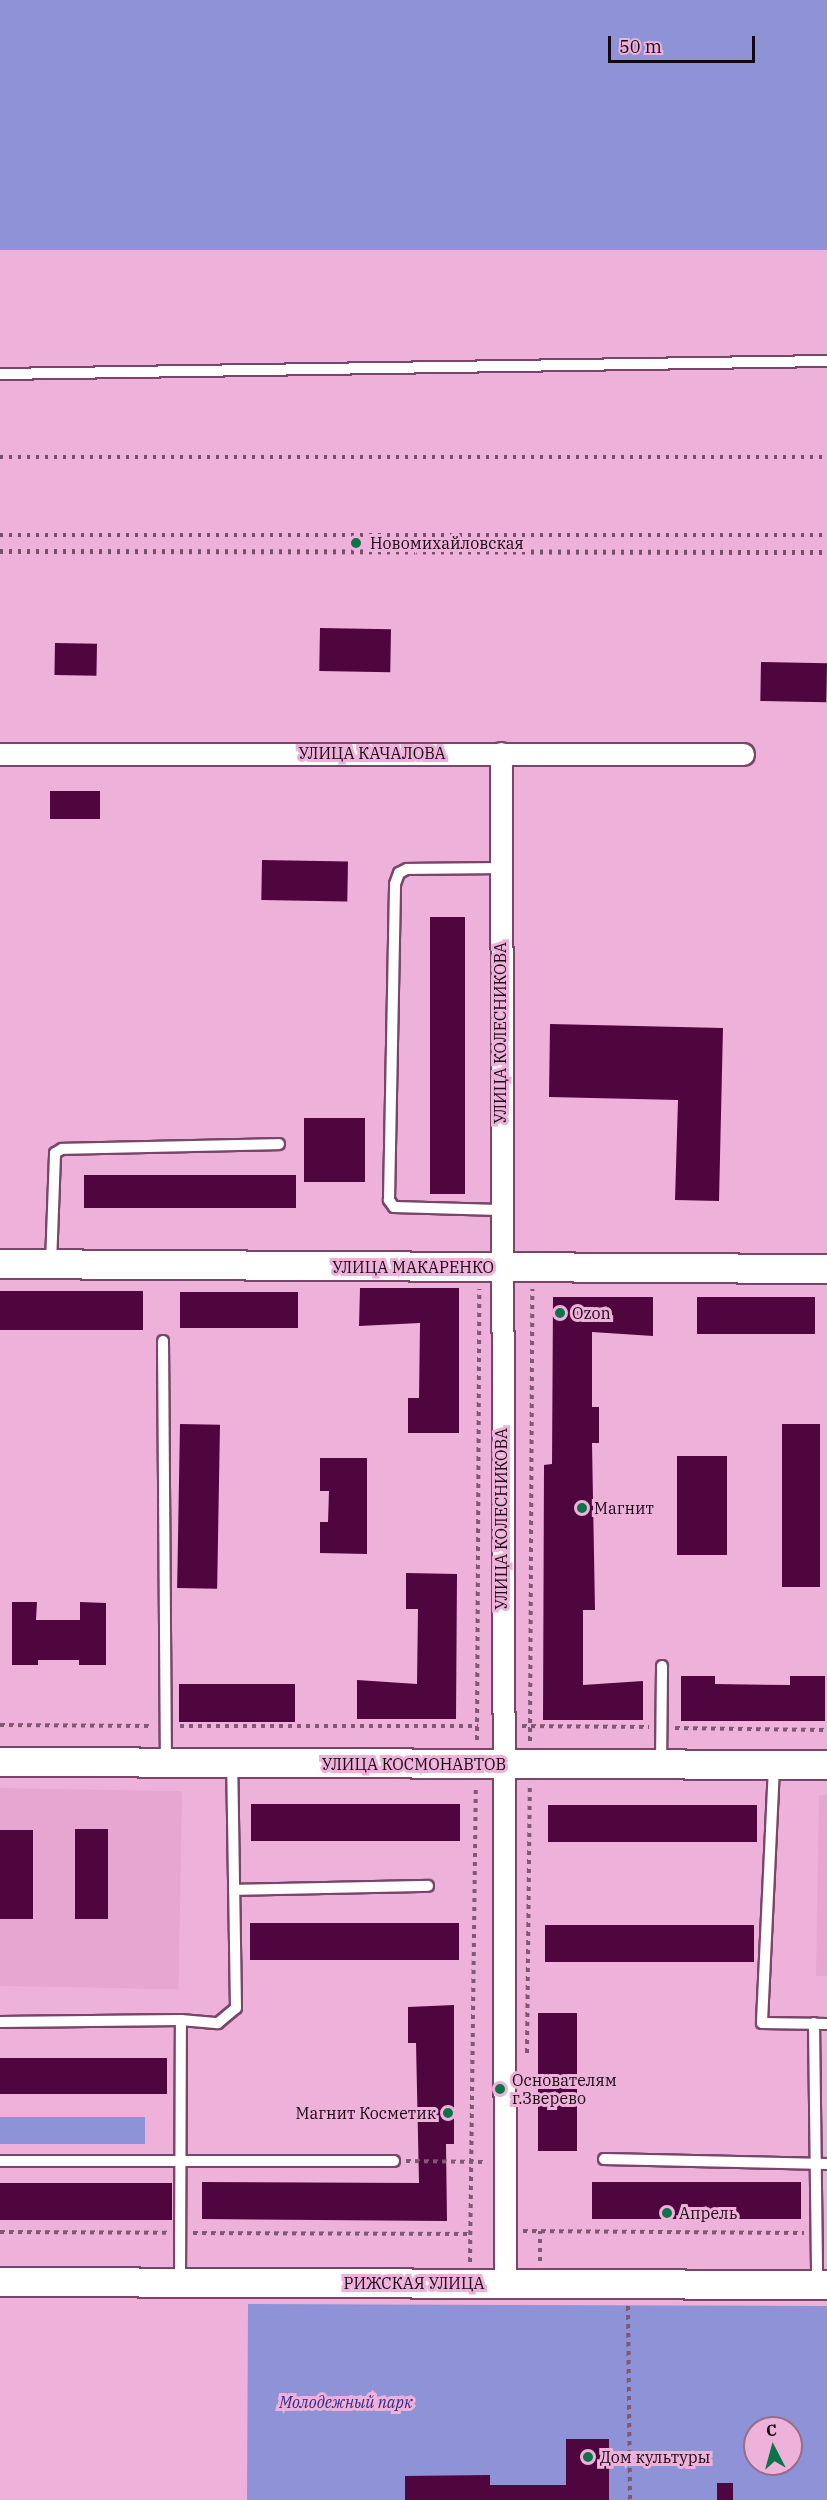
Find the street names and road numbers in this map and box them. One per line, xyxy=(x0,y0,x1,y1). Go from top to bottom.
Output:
street label: УЛИЦА КАЧАЛОВА xyxy=(298,743,446,763)
street label: УЛИЦА КОЛЕСНИКОВА xyxy=(490,942,510,1124)
street label: УЛИЦА МАКАРЕНКО xyxy=(332,1257,494,1277)
street label: УЛИЦА КОЛЕСНИКОВА xyxy=(491,1428,511,1610)
street label: УЛИЦА КОСМОНАВТОВ xyxy=(322,1754,506,1774)
street label: РИЖСКАЯ УЛИЦА xyxy=(344,2273,484,2293)

